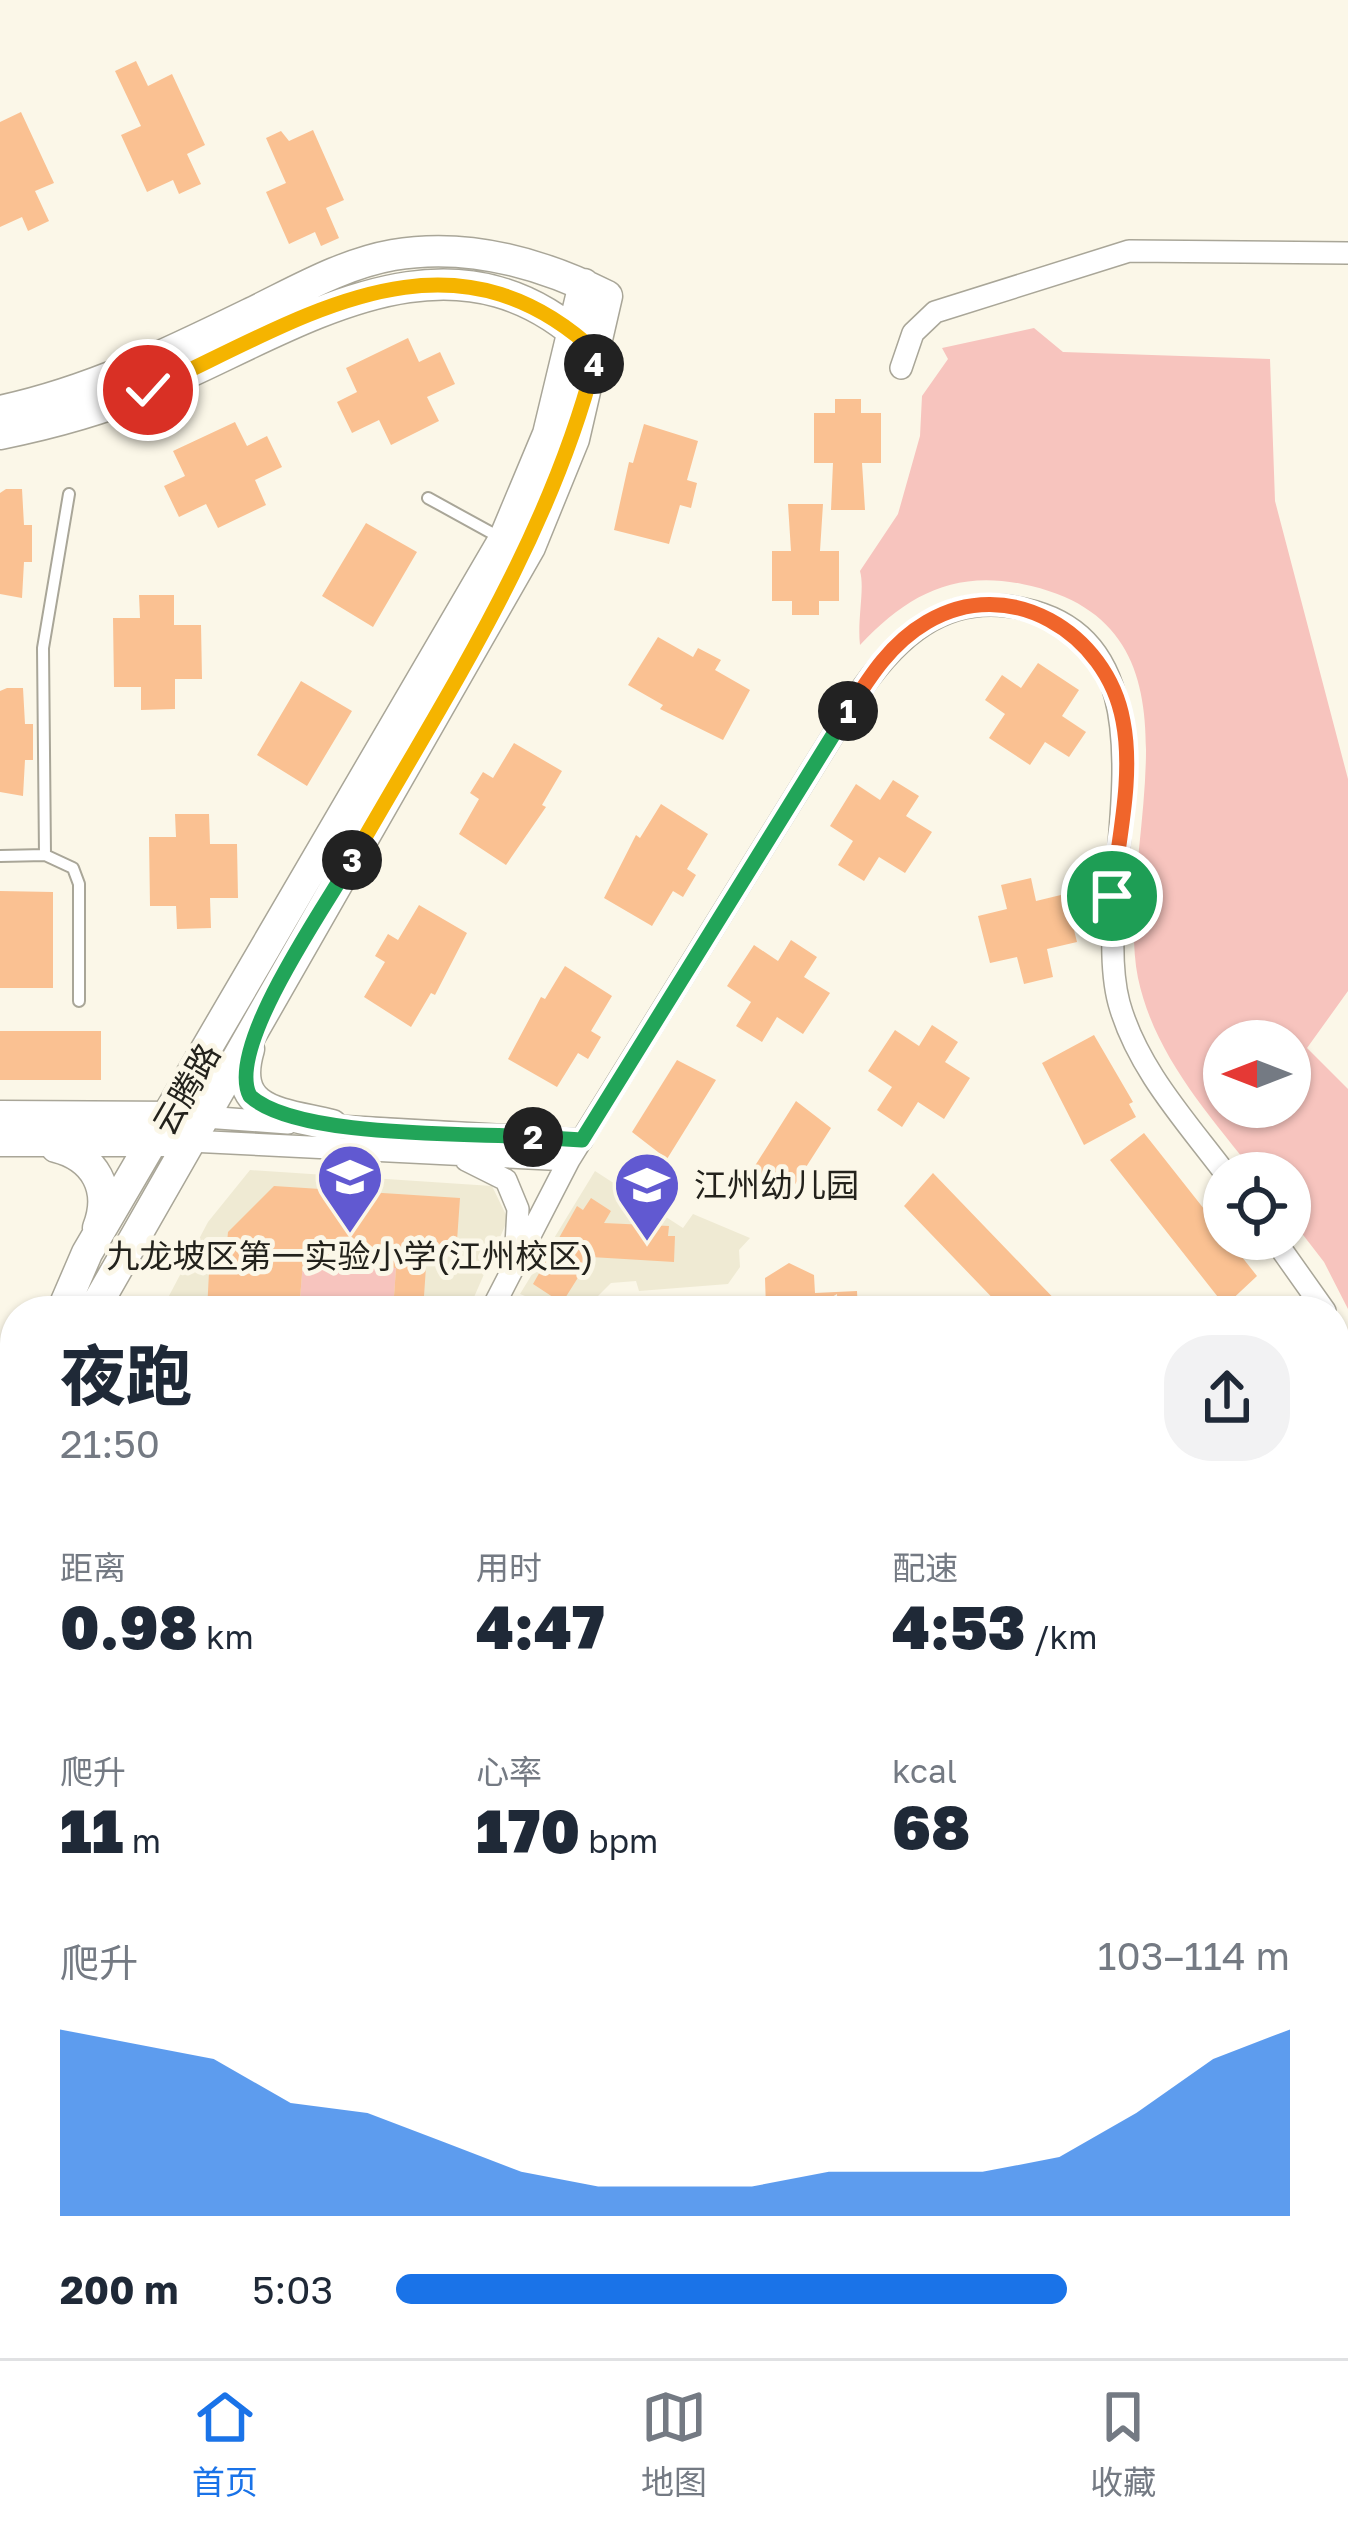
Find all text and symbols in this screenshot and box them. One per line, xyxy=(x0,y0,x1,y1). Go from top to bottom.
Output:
pin: 4 xyxy=(564,334,624,394)
pin xyxy=(97,339,199,441)
text: 4 xyxy=(584,344,604,383)
icon: check xyxy=(115,357,181,423)
pin: 1 xyxy=(818,681,878,741)
text: 1 xyxy=(840,691,857,730)
pin: 3 xyxy=(322,830,382,890)
text: 3 xyxy=(342,840,362,879)
pin xyxy=(1061,845,1163,947)
icon: arrive xyxy=(1079,863,1145,929)
north arrow xyxy=(1203,1020,1311,1128)
map controls xyxy=(1203,1020,1311,1260)
street label: 云腾路 xyxy=(144,1036,227,1141)
pin: 2 xyxy=(503,1107,563,1167)
text: 2 xyxy=(523,1117,543,1156)
school or university icon: 九龙坡区第一实验小学(江州校区) xyxy=(315,1142,385,1236)
school or university icon: 江州幼儿园 xyxy=(612,1150,682,1244)
button: locate xyxy=(1203,1152,1311,1260)
place label: 江州幼儿园 xyxy=(694,1165,859,1204)
place label: 九龙坡区第一实验小学(江州校区) xyxy=(106,1236,594,1275)
text: 夜跑 xyxy=(60,1335,192,1415)
button: share xyxy=(1164,1335,1290,1461)
text: 21:50 xyxy=(60,1420,160,1467)
text: 距离 xyxy=(60,1548,126,1587)
text: 用时 xyxy=(476,1548,542,1587)
text: 配速 xyxy=(892,1548,958,1587)
text: 0.98 xyxy=(60,1590,198,1662)
text: 4:47 xyxy=(476,1590,605,1662)
text: 4:53 xyxy=(892,1590,1026,1662)
text: km xyxy=(198,1617,254,1656)
text: /km xyxy=(1026,1617,1097,1656)
text: kcal xyxy=(892,1751,957,1790)
text: 爬升 xyxy=(60,1752,126,1791)
text: 心率 xyxy=(476,1752,542,1791)
text: 68 xyxy=(892,1790,970,1862)
text: 11 xyxy=(60,1794,123,1866)
text: 170 xyxy=(476,1794,580,1866)
text: m xyxy=(123,1821,161,1860)
text: bpm xyxy=(580,1821,658,1860)
text: 103–114 m xyxy=(1098,1932,1290,1979)
text: 爬升 xyxy=(60,1939,138,1986)
text: 200 m xyxy=(60,2266,178,2313)
text: 5:03 xyxy=(252,2266,333,2313)
tab: 首页 xyxy=(192,2384,258,2504)
tab: 地图 xyxy=(641,2384,707,2504)
tab: 收藏 xyxy=(1090,2384,1156,2504)

